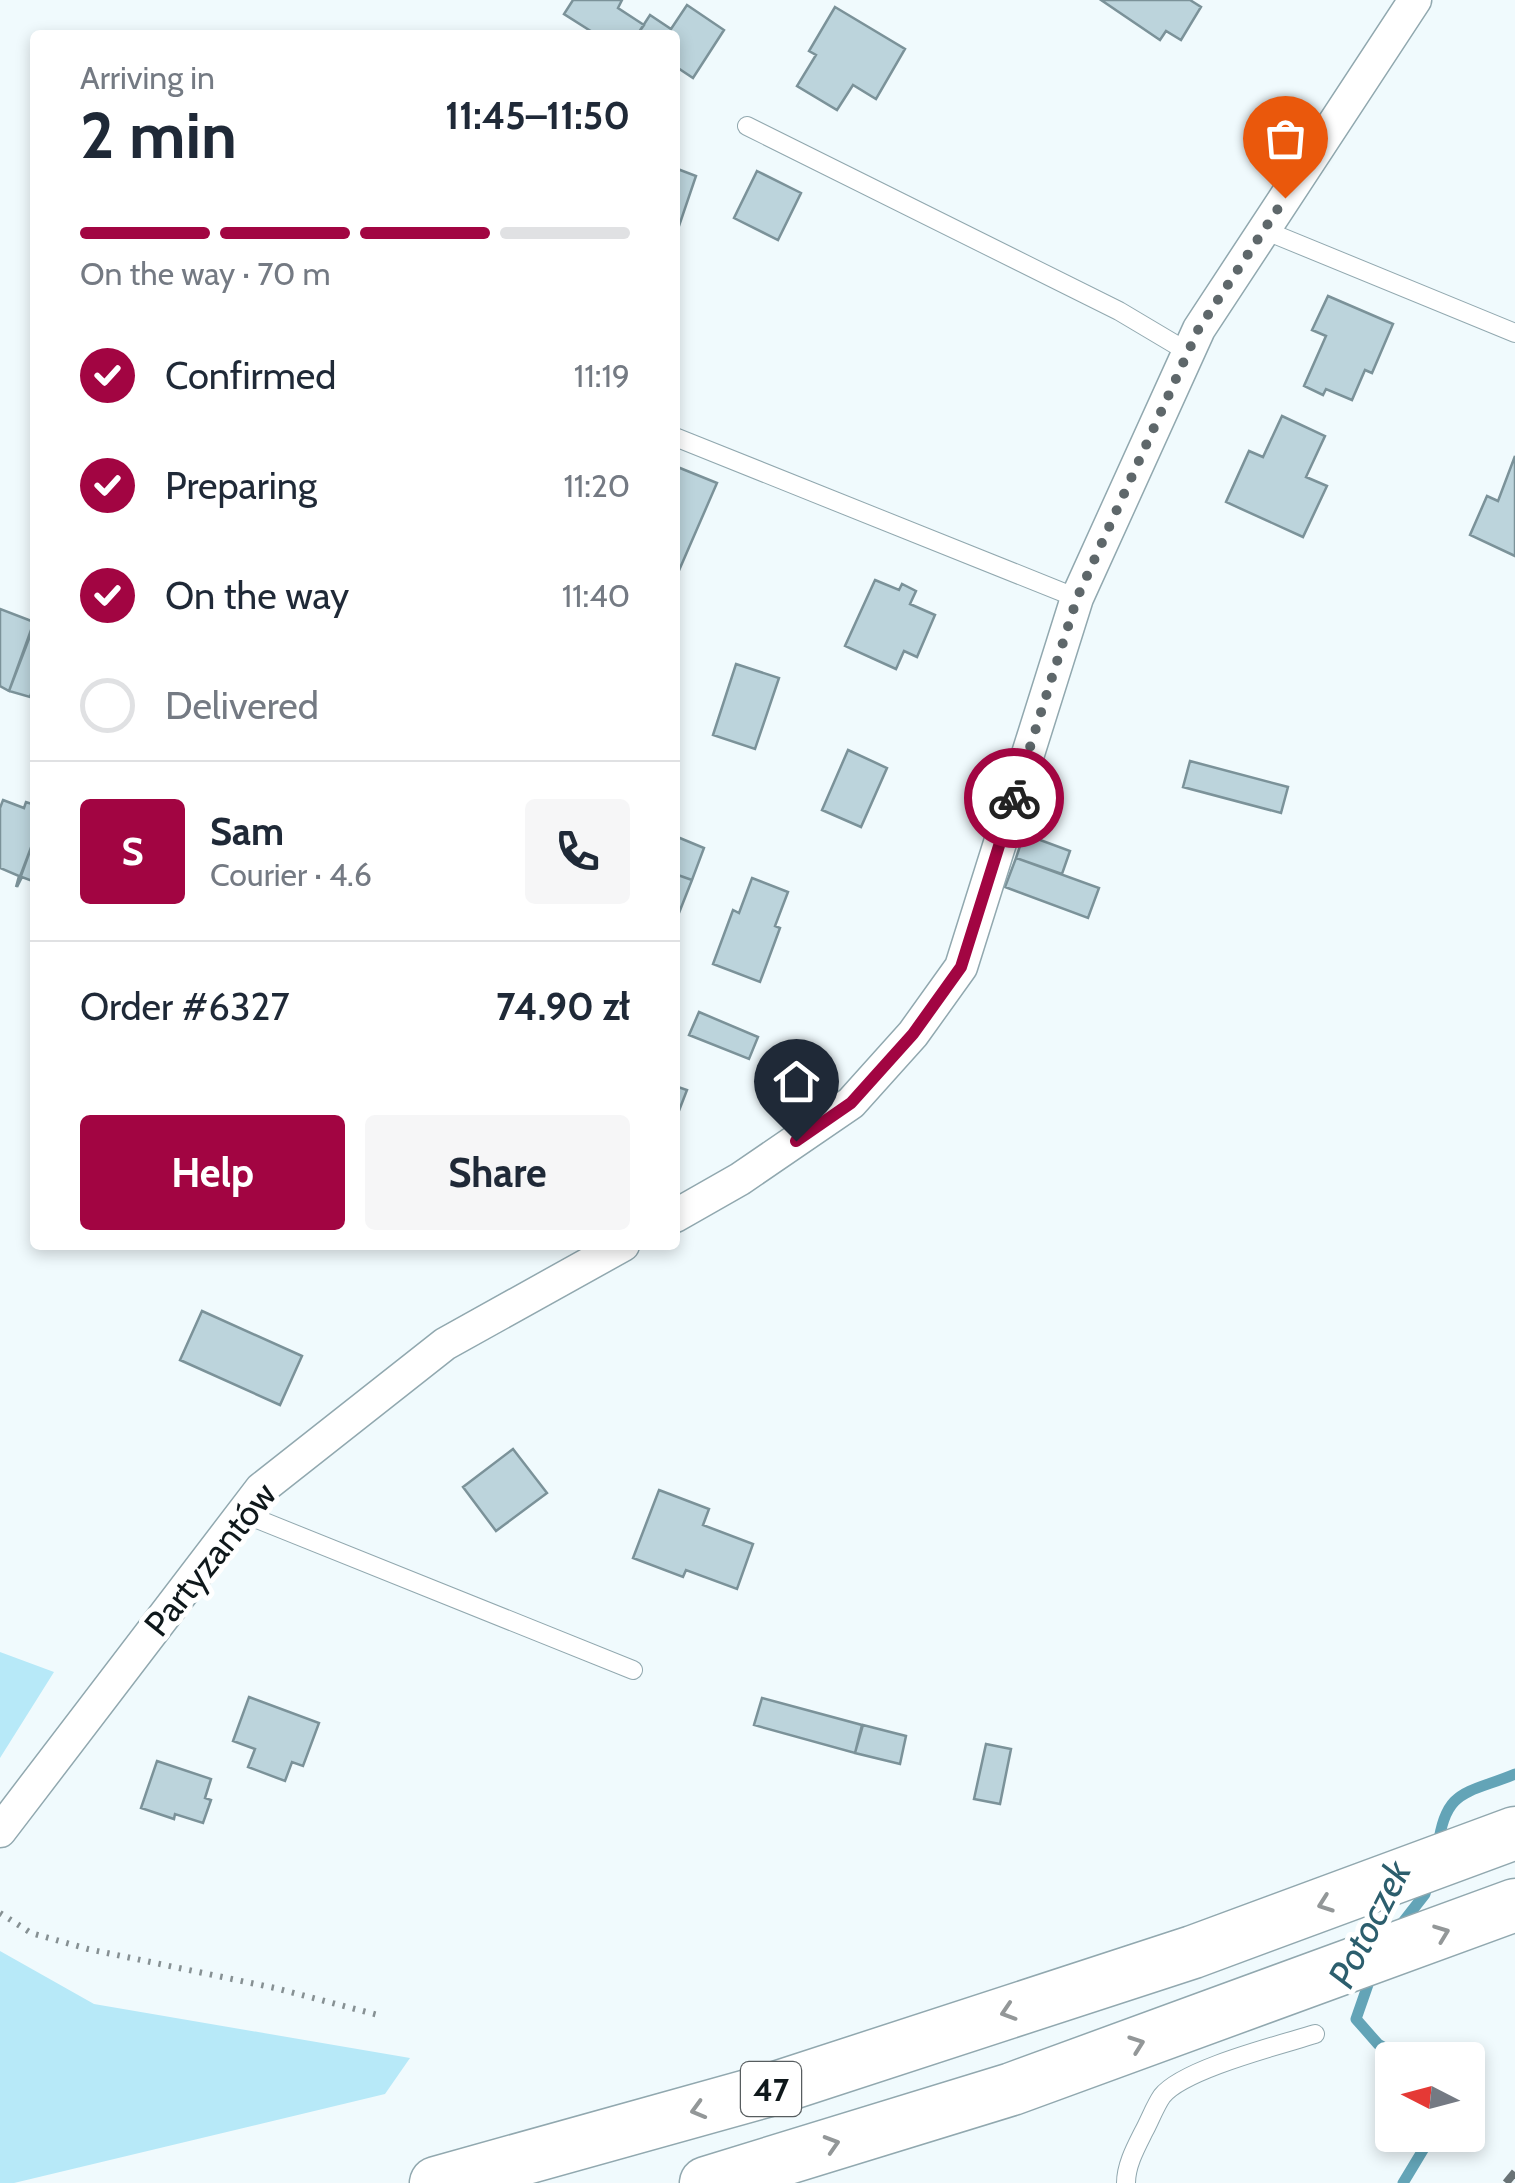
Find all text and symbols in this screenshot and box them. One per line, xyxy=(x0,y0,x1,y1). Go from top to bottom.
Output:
text: Arriving in xyxy=(80,58,215,97)
text: 11:45–11:50 xyxy=(445,92,630,139)
text: 2 min xyxy=(80,95,237,174)
pin xyxy=(1243,96,1328,199)
icon: bag xyxy=(1258,111,1313,166)
text: On the way · 70 m xyxy=(80,254,331,293)
icon: check xyxy=(80,348,135,403)
text: Confirmed xyxy=(165,352,336,399)
text: 11:19 xyxy=(574,356,630,395)
icon: check xyxy=(80,458,135,513)
text: Preparing xyxy=(165,462,317,509)
text: 11:20 xyxy=(563,466,630,505)
icon: check xyxy=(80,568,135,623)
text: On the way xyxy=(165,572,349,619)
text: 11:40 xyxy=(562,576,630,615)
text: Delivered xyxy=(165,682,319,729)
courier xyxy=(964,748,1064,848)
icon: bike xyxy=(987,771,1042,826)
button: phone xyxy=(525,799,630,904)
text: Sam xyxy=(210,808,284,855)
text: S xyxy=(121,828,144,875)
text: Courier · 4.6 xyxy=(210,855,372,894)
text: Order #6327 xyxy=(80,983,290,1030)
text: 74.90 zł xyxy=(496,983,630,1030)
pin xyxy=(754,1039,839,1142)
icon: home xyxy=(769,1054,824,1109)
button: Help xyxy=(80,1115,345,1230)
button: Share xyxy=(365,1115,630,1230)
street label: Partyzantów xyxy=(135,1473,285,1645)
water label: Potoczek xyxy=(1317,1851,1422,1995)
one-way arrow xyxy=(1318,1892,1335,1913)
one-way arrow xyxy=(1432,1925,1450,1945)
one-way arrow xyxy=(1000,2001,1017,2021)
one-way arrow xyxy=(1127,2035,1144,2056)
north arrow xyxy=(1375,2042,1485,2152)
map controls xyxy=(1375,2042,1485,2152)
road number: 47 xyxy=(741,2062,801,2116)
one-way arrow xyxy=(690,2098,707,2119)
one-way arrow xyxy=(823,2135,840,2156)

